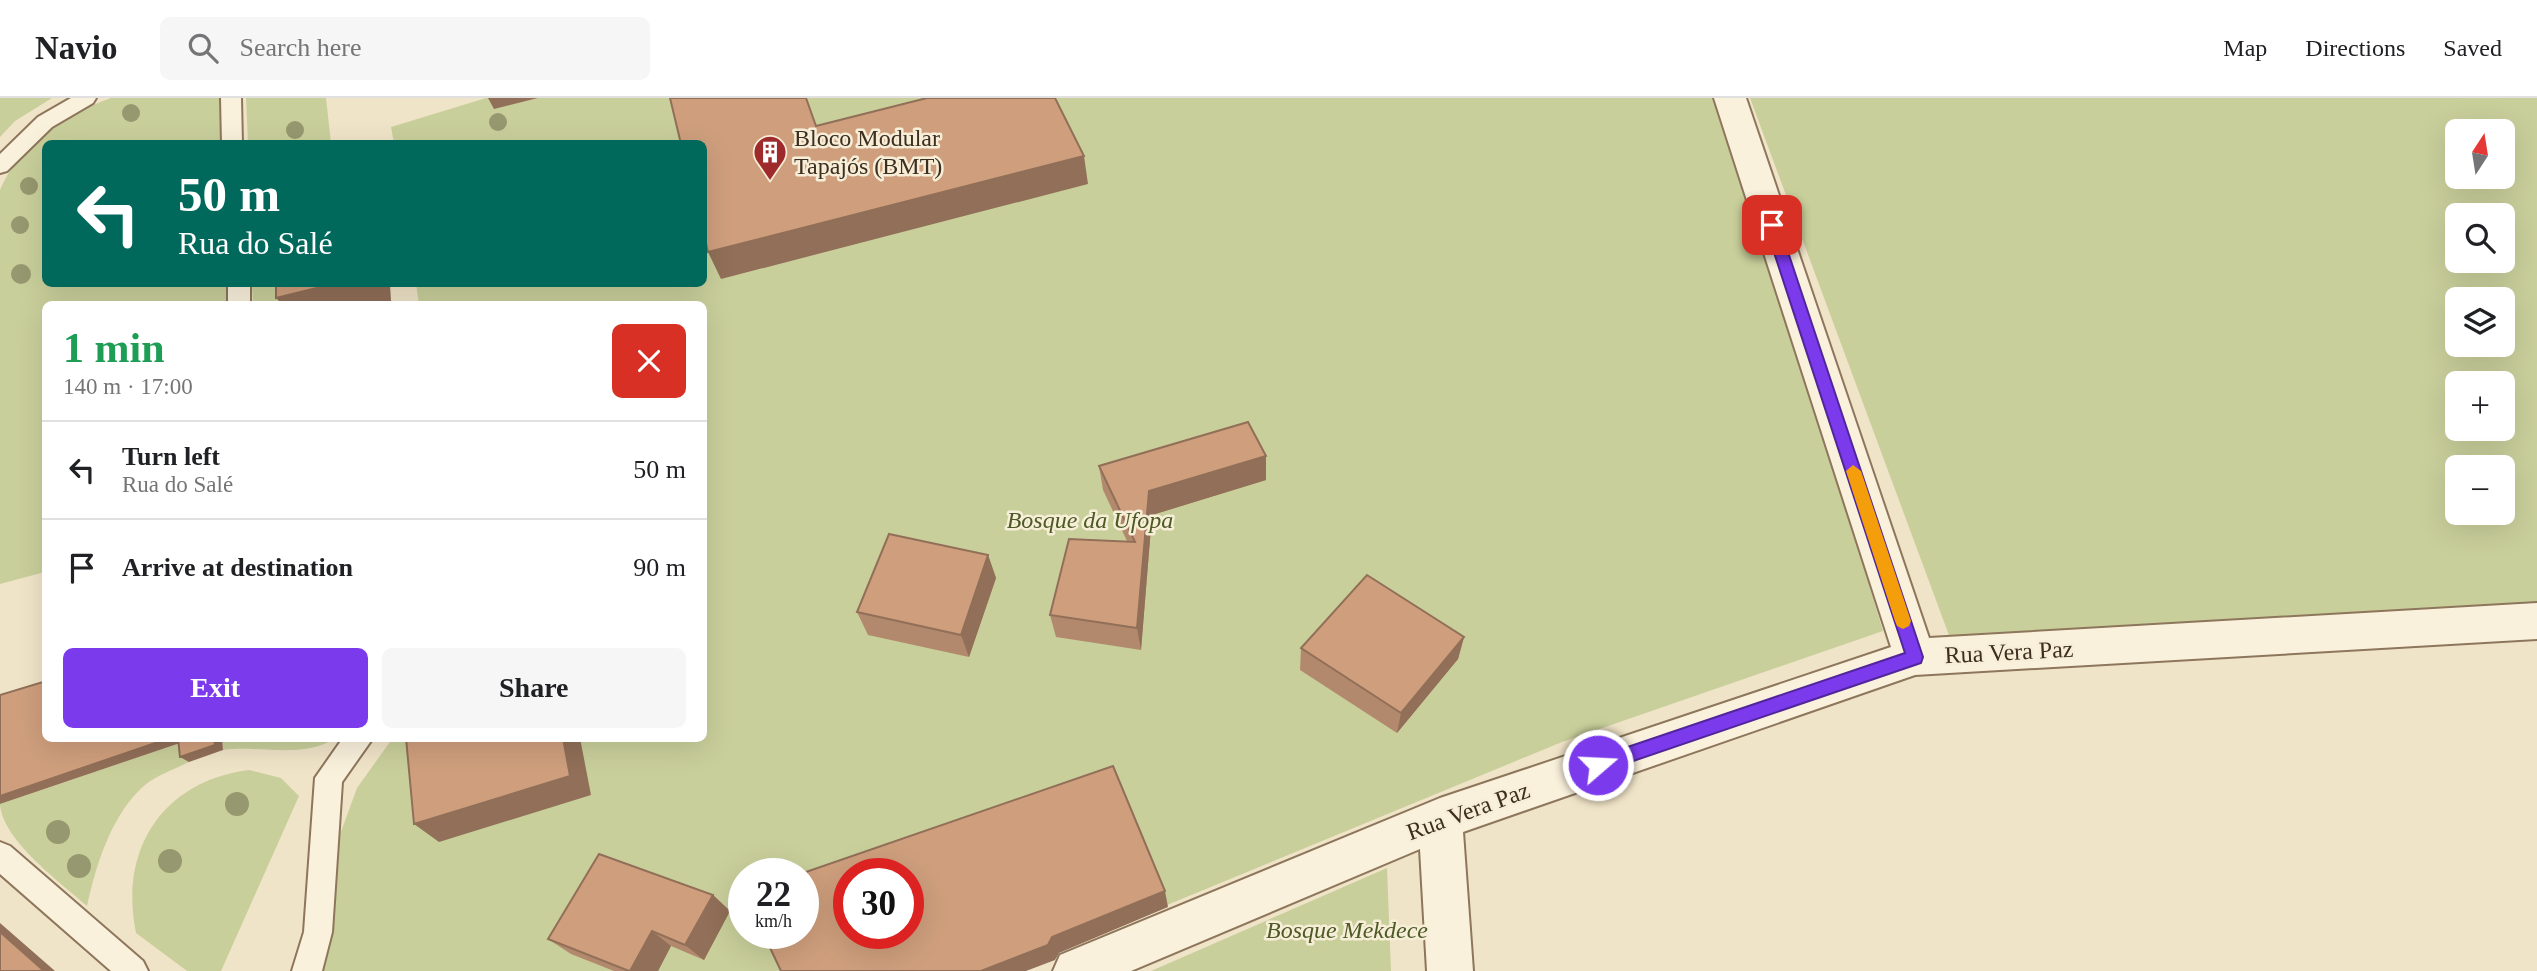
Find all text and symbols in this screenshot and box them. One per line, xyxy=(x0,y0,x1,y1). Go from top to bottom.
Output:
search box xyxy=(160,17,650,80)
icon: search xyxy=(184,29,222,67)
text: Navio xyxy=(35,30,118,66)
text: Search here xyxy=(240,33,361,62)
text: Map xyxy=(2223,35,2267,61)
text: Directions xyxy=(2305,35,2405,61)
text: Saved xyxy=(2443,35,2502,61)
north arrow xyxy=(2445,119,2515,189)
map controls xyxy=(2445,119,2515,525)
place label: Bloco Modular Tapajós (BMT) xyxy=(794,125,942,179)
building icon: Bloco Modular Tapajós (BMT) xyxy=(751,133,789,182)
text: 50 m xyxy=(178,167,280,222)
icon: left xyxy=(63,168,154,259)
pin xyxy=(1742,195,1802,255)
button: search xyxy=(2445,203,2515,273)
icon: arrive xyxy=(1753,206,1791,244)
text: Rua do Salé xyxy=(178,225,333,261)
button: layers xyxy=(2445,287,2515,357)
button: close xyxy=(612,324,686,398)
text: 1 min xyxy=(63,325,165,371)
button: + xyxy=(2445,371,2515,441)
text: 140 m · 17:00 xyxy=(63,374,193,399)
text: Turn left xyxy=(122,442,220,471)
icon: left xyxy=(63,451,101,489)
text: 50 m xyxy=(633,455,686,484)
button: − xyxy=(2445,455,2515,525)
text: Rua do Salé xyxy=(122,472,233,497)
park label: Bosque da Ufopa xyxy=(1007,507,1173,533)
icon: arrive xyxy=(63,549,101,587)
text: Arrive at destination xyxy=(122,553,353,582)
text: 90 m xyxy=(633,553,686,582)
street label: Rua Vera Paz xyxy=(1944,636,2074,668)
button: Exit xyxy=(63,648,368,728)
button: Share xyxy=(382,648,686,728)
position arrow xyxy=(1561,728,1635,802)
street label: Rua Vera Paz xyxy=(1403,777,1533,845)
speed limit sign: 30 xyxy=(833,858,924,949)
text: 22 xyxy=(756,875,791,914)
text: km/h xyxy=(755,911,792,931)
park label: Bosque Mekdece xyxy=(1266,917,1428,943)

